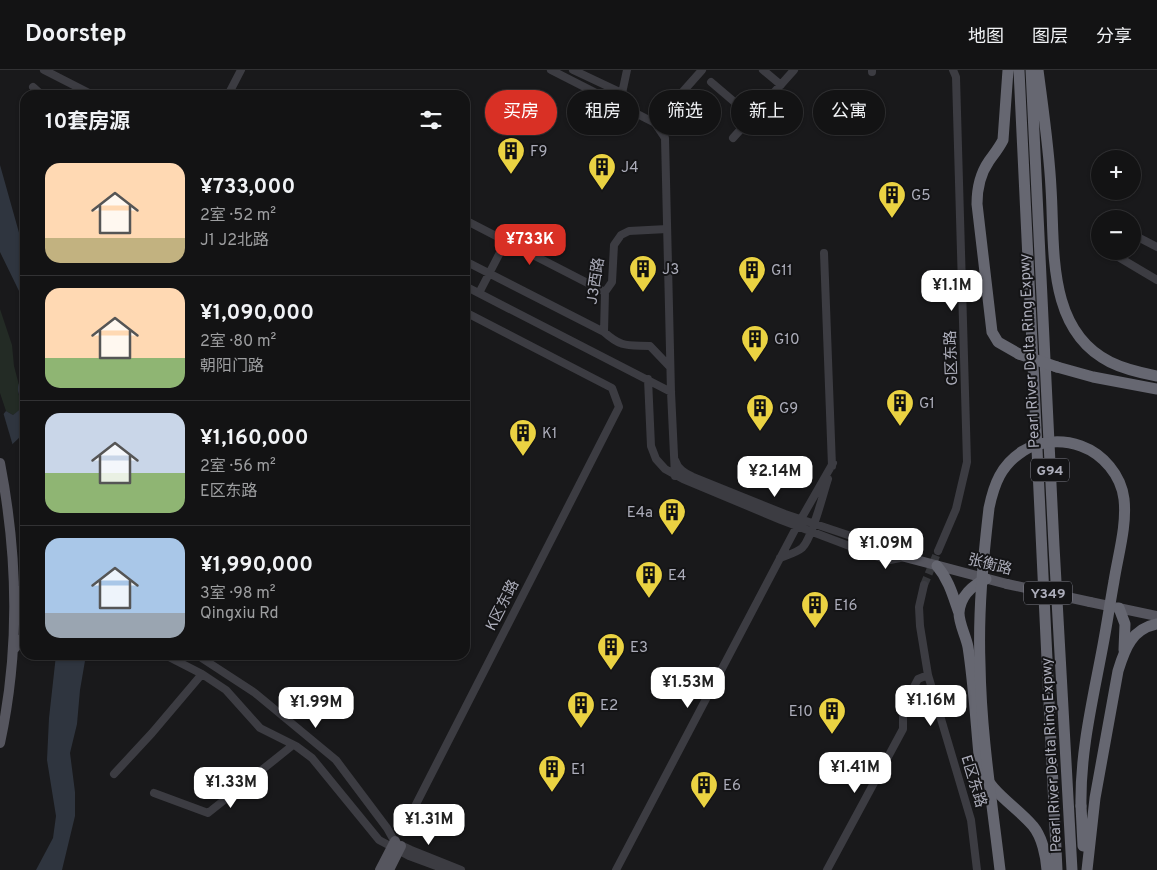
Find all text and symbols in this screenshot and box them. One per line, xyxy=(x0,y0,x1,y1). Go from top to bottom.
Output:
text: Doorstep xyxy=(25,20,127,50)
text: 地图 xyxy=(968,26,1004,49)
text: 图层 xyxy=(1032,26,1068,49)
text: 分享 xyxy=(1096,26,1132,49)
chip: 买房 xyxy=(485,90,557,135)
chip: 租房 xyxy=(567,90,639,135)
chip: 筛选 xyxy=(649,90,721,135)
chip: 新上 xyxy=(731,90,803,135)
chip: 公寓 xyxy=(813,90,885,135)
icon: filters xyxy=(417,106,445,134)
text: 10套房源 xyxy=(45,109,130,136)
building icon: F9 xyxy=(496,136,526,175)
place label: F9 xyxy=(530,143,547,162)
map controls xyxy=(1091,150,1141,260)
button: + xyxy=(1091,150,1141,200)
building icon: J4 xyxy=(587,152,617,191)
place label: J4 xyxy=(621,159,639,178)
text: ¥733,000 xyxy=(200,174,295,201)
building icon: G5 xyxy=(877,180,907,219)
icon: home xyxy=(85,183,145,243)
place label: G5 xyxy=(911,187,931,206)
text: 2室 · 52 m² xyxy=(200,206,276,226)
button: − xyxy=(1091,210,1141,260)
pin: ¥733K xyxy=(495,224,565,266)
text: ¥733K xyxy=(506,230,554,250)
text: J1 J2北路 xyxy=(200,231,269,251)
street label: Pearl River Delta Ring Expwy xyxy=(1016,253,1045,449)
building icon: J3 xyxy=(628,254,658,293)
building icon: G11 xyxy=(737,255,767,294)
street label: J3西路 xyxy=(583,256,610,306)
place label: J3 xyxy=(662,261,679,280)
place label: G11 xyxy=(771,262,793,281)
pin: ¥1.1M xyxy=(917,270,987,312)
text: ¥1.1M xyxy=(932,276,972,296)
text: ¥1,090,000 xyxy=(200,300,314,327)
icon: home xyxy=(85,308,145,368)
building icon: G10 xyxy=(740,324,770,363)
street label: G区东路 xyxy=(942,330,963,386)
place label: G10 xyxy=(774,331,800,350)
text: 2室 · 80 m² xyxy=(200,332,276,352)
text: 朝阳门路 xyxy=(200,357,264,377)
building icon: G1 xyxy=(885,388,915,427)
building icon: G9 xyxy=(745,393,775,432)
place label: G1 xyxy=(919,395,935,414)
place label: G9 xyxy=(779,400,798,419)
building icon: K1 xyxy=(508,418,538,457)
text: ¥1,160,000 xyxy=(200,425,309,452)
place label: K1 xyxy=(542,425,557,444)
icon: home xyxy=(85,433,145,493)
pin: ¥2.14M xyxy=(734,456,816,498)
text: 2室 · 56 m² xyxy=(200,457,276,477)
road number: G94 xyxy=(1031,458,1069,482)
text: ¥2.14M xyxy=(748,462,802,482)
text: E区东路 xyxy=(200,482,258,502)
building icon: E4a xyxy=(657,497,687,536)
place label: E4a xyxy=(627,504,653,523)
pin: ¥1.09M xyxy=(845,528,927,570)
text: ¥1.09M xyxy=(859,534,913,554)
street label: 张衡路 xyxy=(965,551,1014,580)
text: ¥1,990,000 xyxy=(200,552,313,579)
icon: home xyxy=(85,558,145,618)
building icon: E4 xyxy=(634,560,664,599)
place label: E4 xyxy=(668,567,686,586)
street label: K区东路 xyxy=(482,577,524,634)
road number: Y349 xyxy=(1024,582,1072,604)
text: 3室 · 98 m² xyxy=(200,584,276,604)
building icon: E16 xyxy=(800,590,830,629)
place label: E16 xyxy=(834,597,858,616)
text: Qingxiu Rd xyxy=(200,604,278,624)
building icon: E3 xyxy=(596,632,626,671)
place label: E3 xyxy=(630,639,648,658)
street label: Pearl River Delta Ring Expwy xyxy=(1038,657,1067,853)
pin: ¥1.53M xyxy=(647,666,729,709)
text: ¥1.53M xyxy=(662,673,714,693)
pin: ¥1.16M xyxy=(890,684,972,727)
pin: ¥1.99M xyxy=(275,686,357,729)
building icon: E2 xyxy=(566,690,596,729)
text: ¥1.16M xyxy=(906,691,956,711)
text: ¥1.99M xyxy=(290,693,342,713)
building icon: E10 xyxy=(817,696,847,735)
place label: E2 xyxy=(600,697,618,716)
place label: E10 xyxy=(789,703,813,722)
pin: ¥1.41M xyxy=(814,752,896,794)
street label: E区东路 xyxy=(956,753,990,810)
building icon: E1 xyxy=(537,754,567,793)
text: ¥1.41M xyxy=(830,758,880,778)
place label: E1 xyxy=(571,761,586,780)
pin: ¥1.33M xyxy=(190,766,272,809)
building icon: E6 xyxy=(689,770,719,809)
text: ¥1.33M xyxy=(205,773,257,793)
place label: E6 xyxy=(723,777,741,796)
pin: ¥1.31M xyxy=(388,804,470,846)
text: ¥1.31M xyxy=(405,810,453,830)

